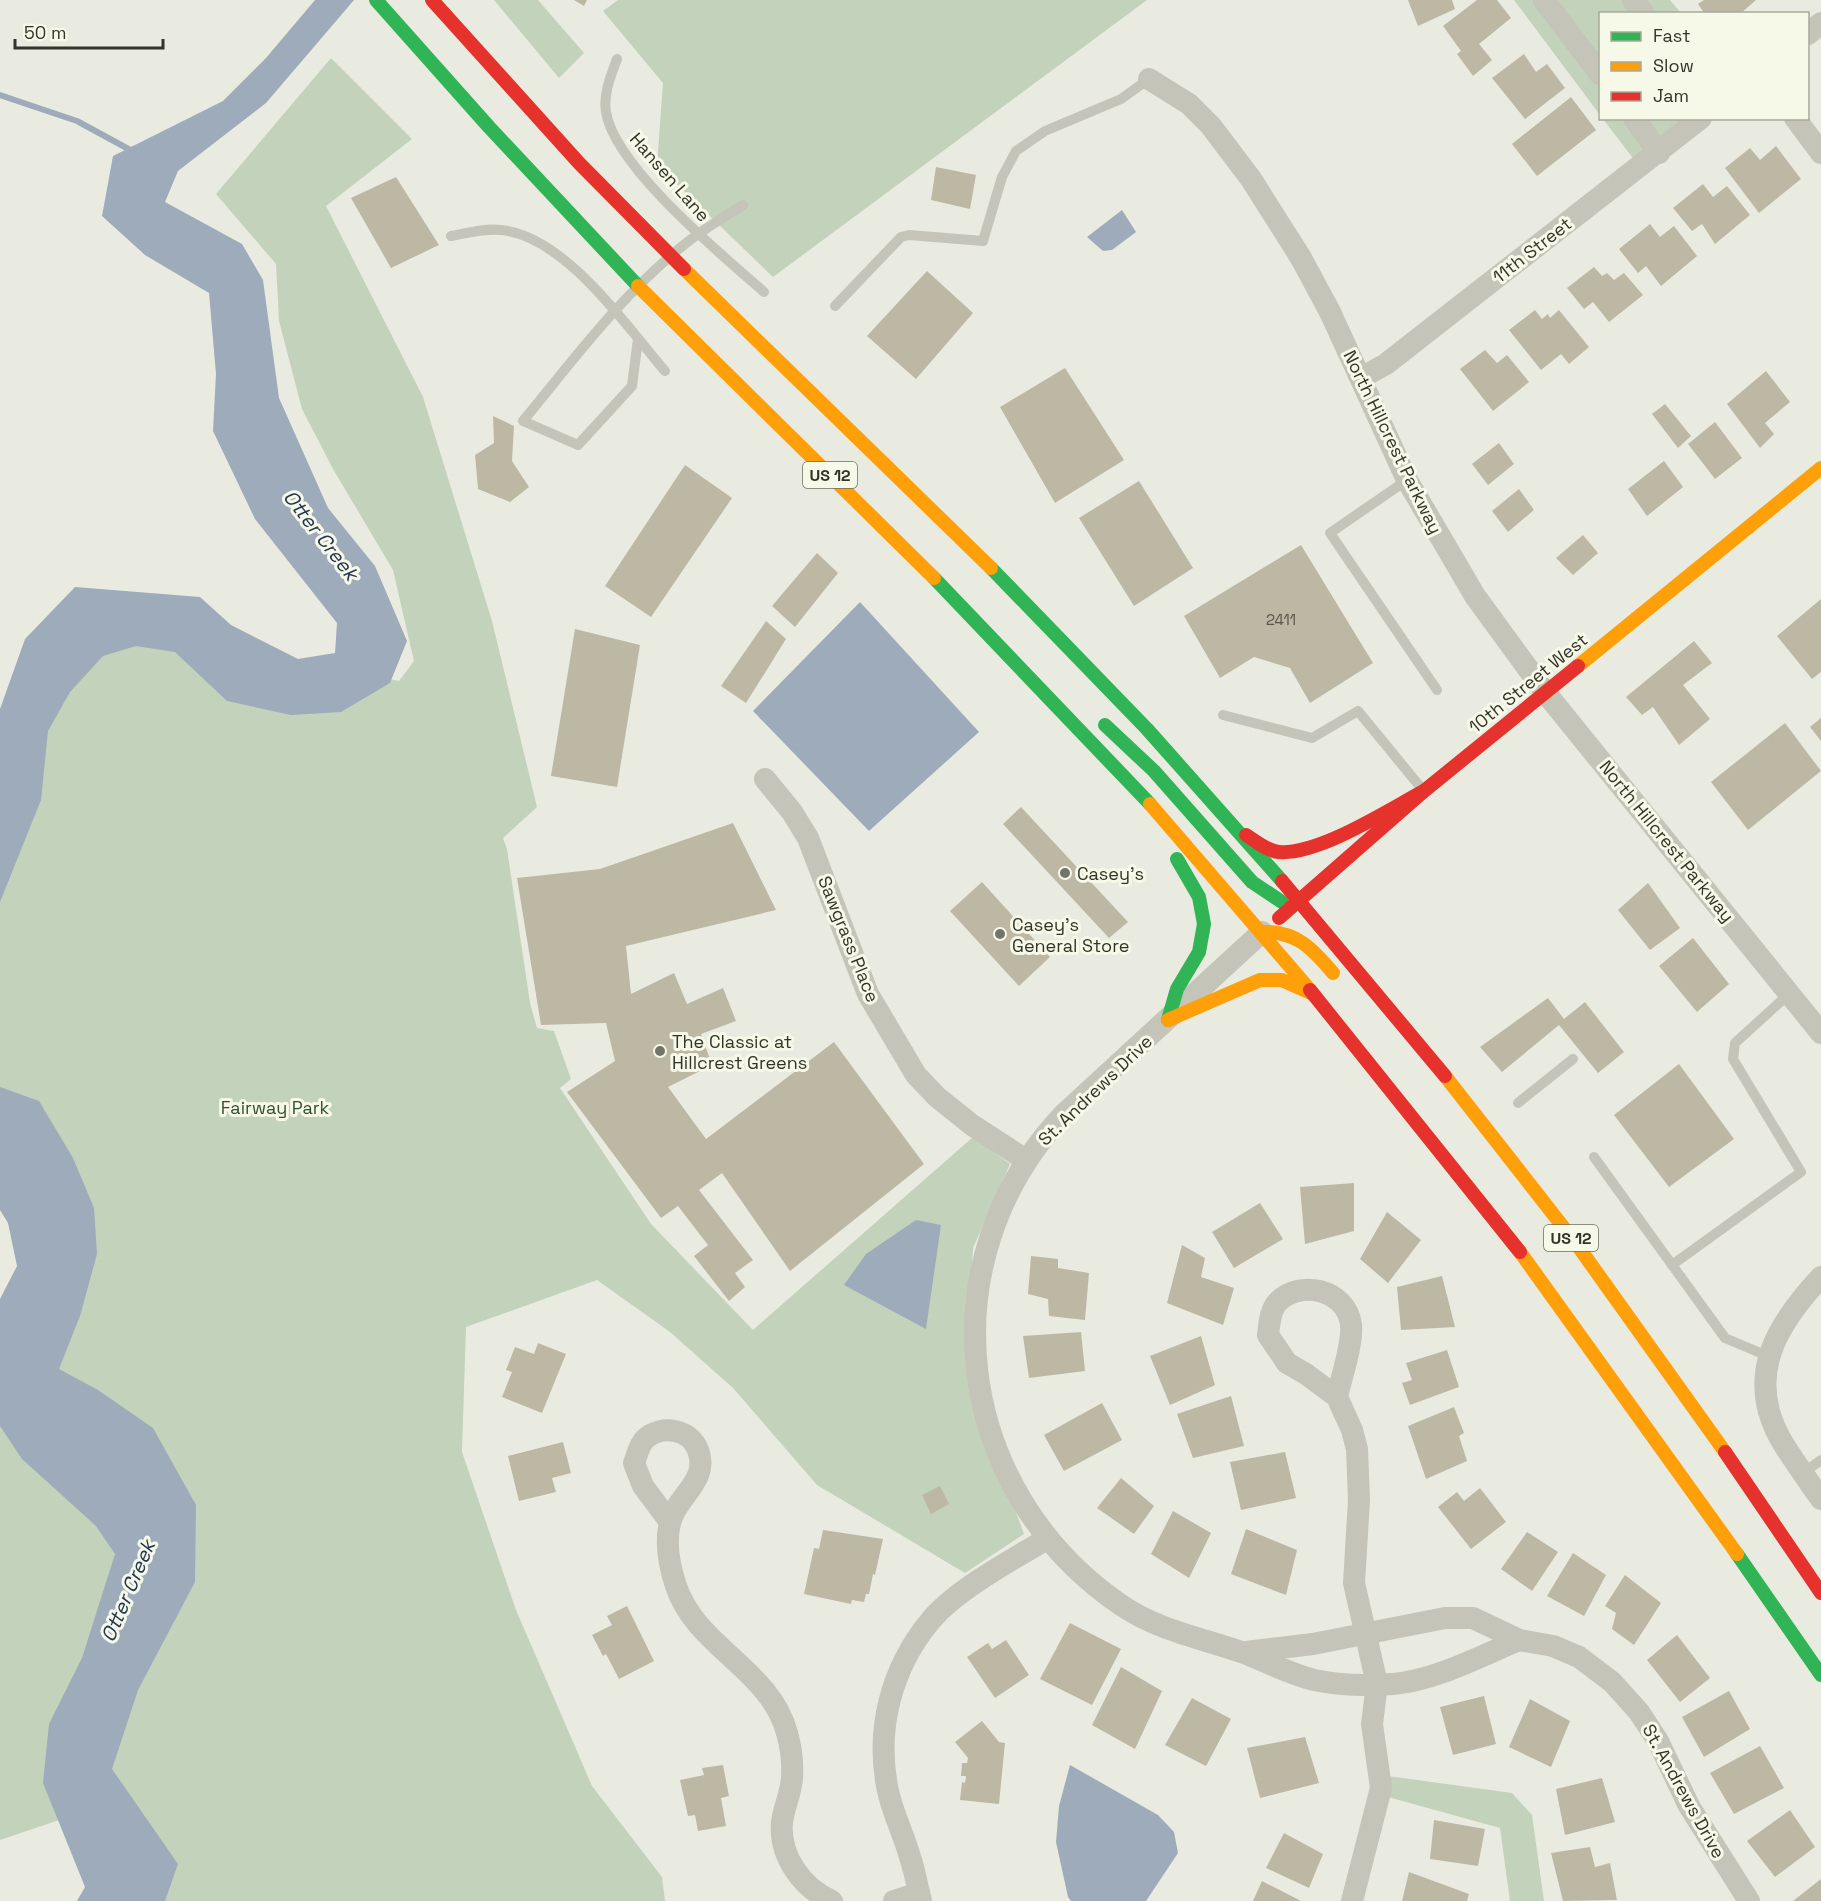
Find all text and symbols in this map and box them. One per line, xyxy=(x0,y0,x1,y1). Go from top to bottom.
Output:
scale bar xyxy=(15,12,164,50)
legend xyxy=(1599,12,1809,120)
text: 50 m xyxy=(24,21,66,44)
text: Fast xyxy=(1653,24,1690,47)
text: Slow xyxy=(1653,54,1694,77)
text: Jam xyxy=(1653,84,1689,107)
street label: Hansen Lane xyxy=(625,128,715,226)
street label: 11th Street xyxy=(1488,212,1576,288)
street label: North Hillcrest Parkway xyxy=(1338,346,1448,538)
road number: US 12 xyxy=(803,462,857,488)
water label: Otter Creek xyxy=(278,484,366,587)
house number: 2411 xyxy=(1266,610,1296,629)
street label: 10th Street West xyxy=(1464,628,1592,738)
street label: North Hillcrest Parkway xyxy=(1595,755,1739,927)
place label: Casey's xyxy=(1077,862,1144,885)
marker: Casey's xyxy=(1058,866,1072,880)
street label: Sawgrass Place xyxy=(813,873,885,1005)
place label: Casey's General Store xyxy=(1012,913,1129,957)
marker: Casey's General Store xyxy=(993,927,1007,941)
place label: The Classic at Hillcrest Greens xyxy=(672,1030,807,1074)
street label: St. Andrews Drive xyxy=(1033,1030,1157,1150)
marker: The Classic at Hillcrest Greens xyxy=(653,1044,667,1058)
park label: Fairway Park xyxy=(221,1096,330,1119)
road number: US 12 xyxy=(1544,1225,1598,1251)
water label: Otter Creek xyxy=(95,1534,162,1646)
street label: St. Andrews Drive xyxy=(1638,1720,1730,1862)

